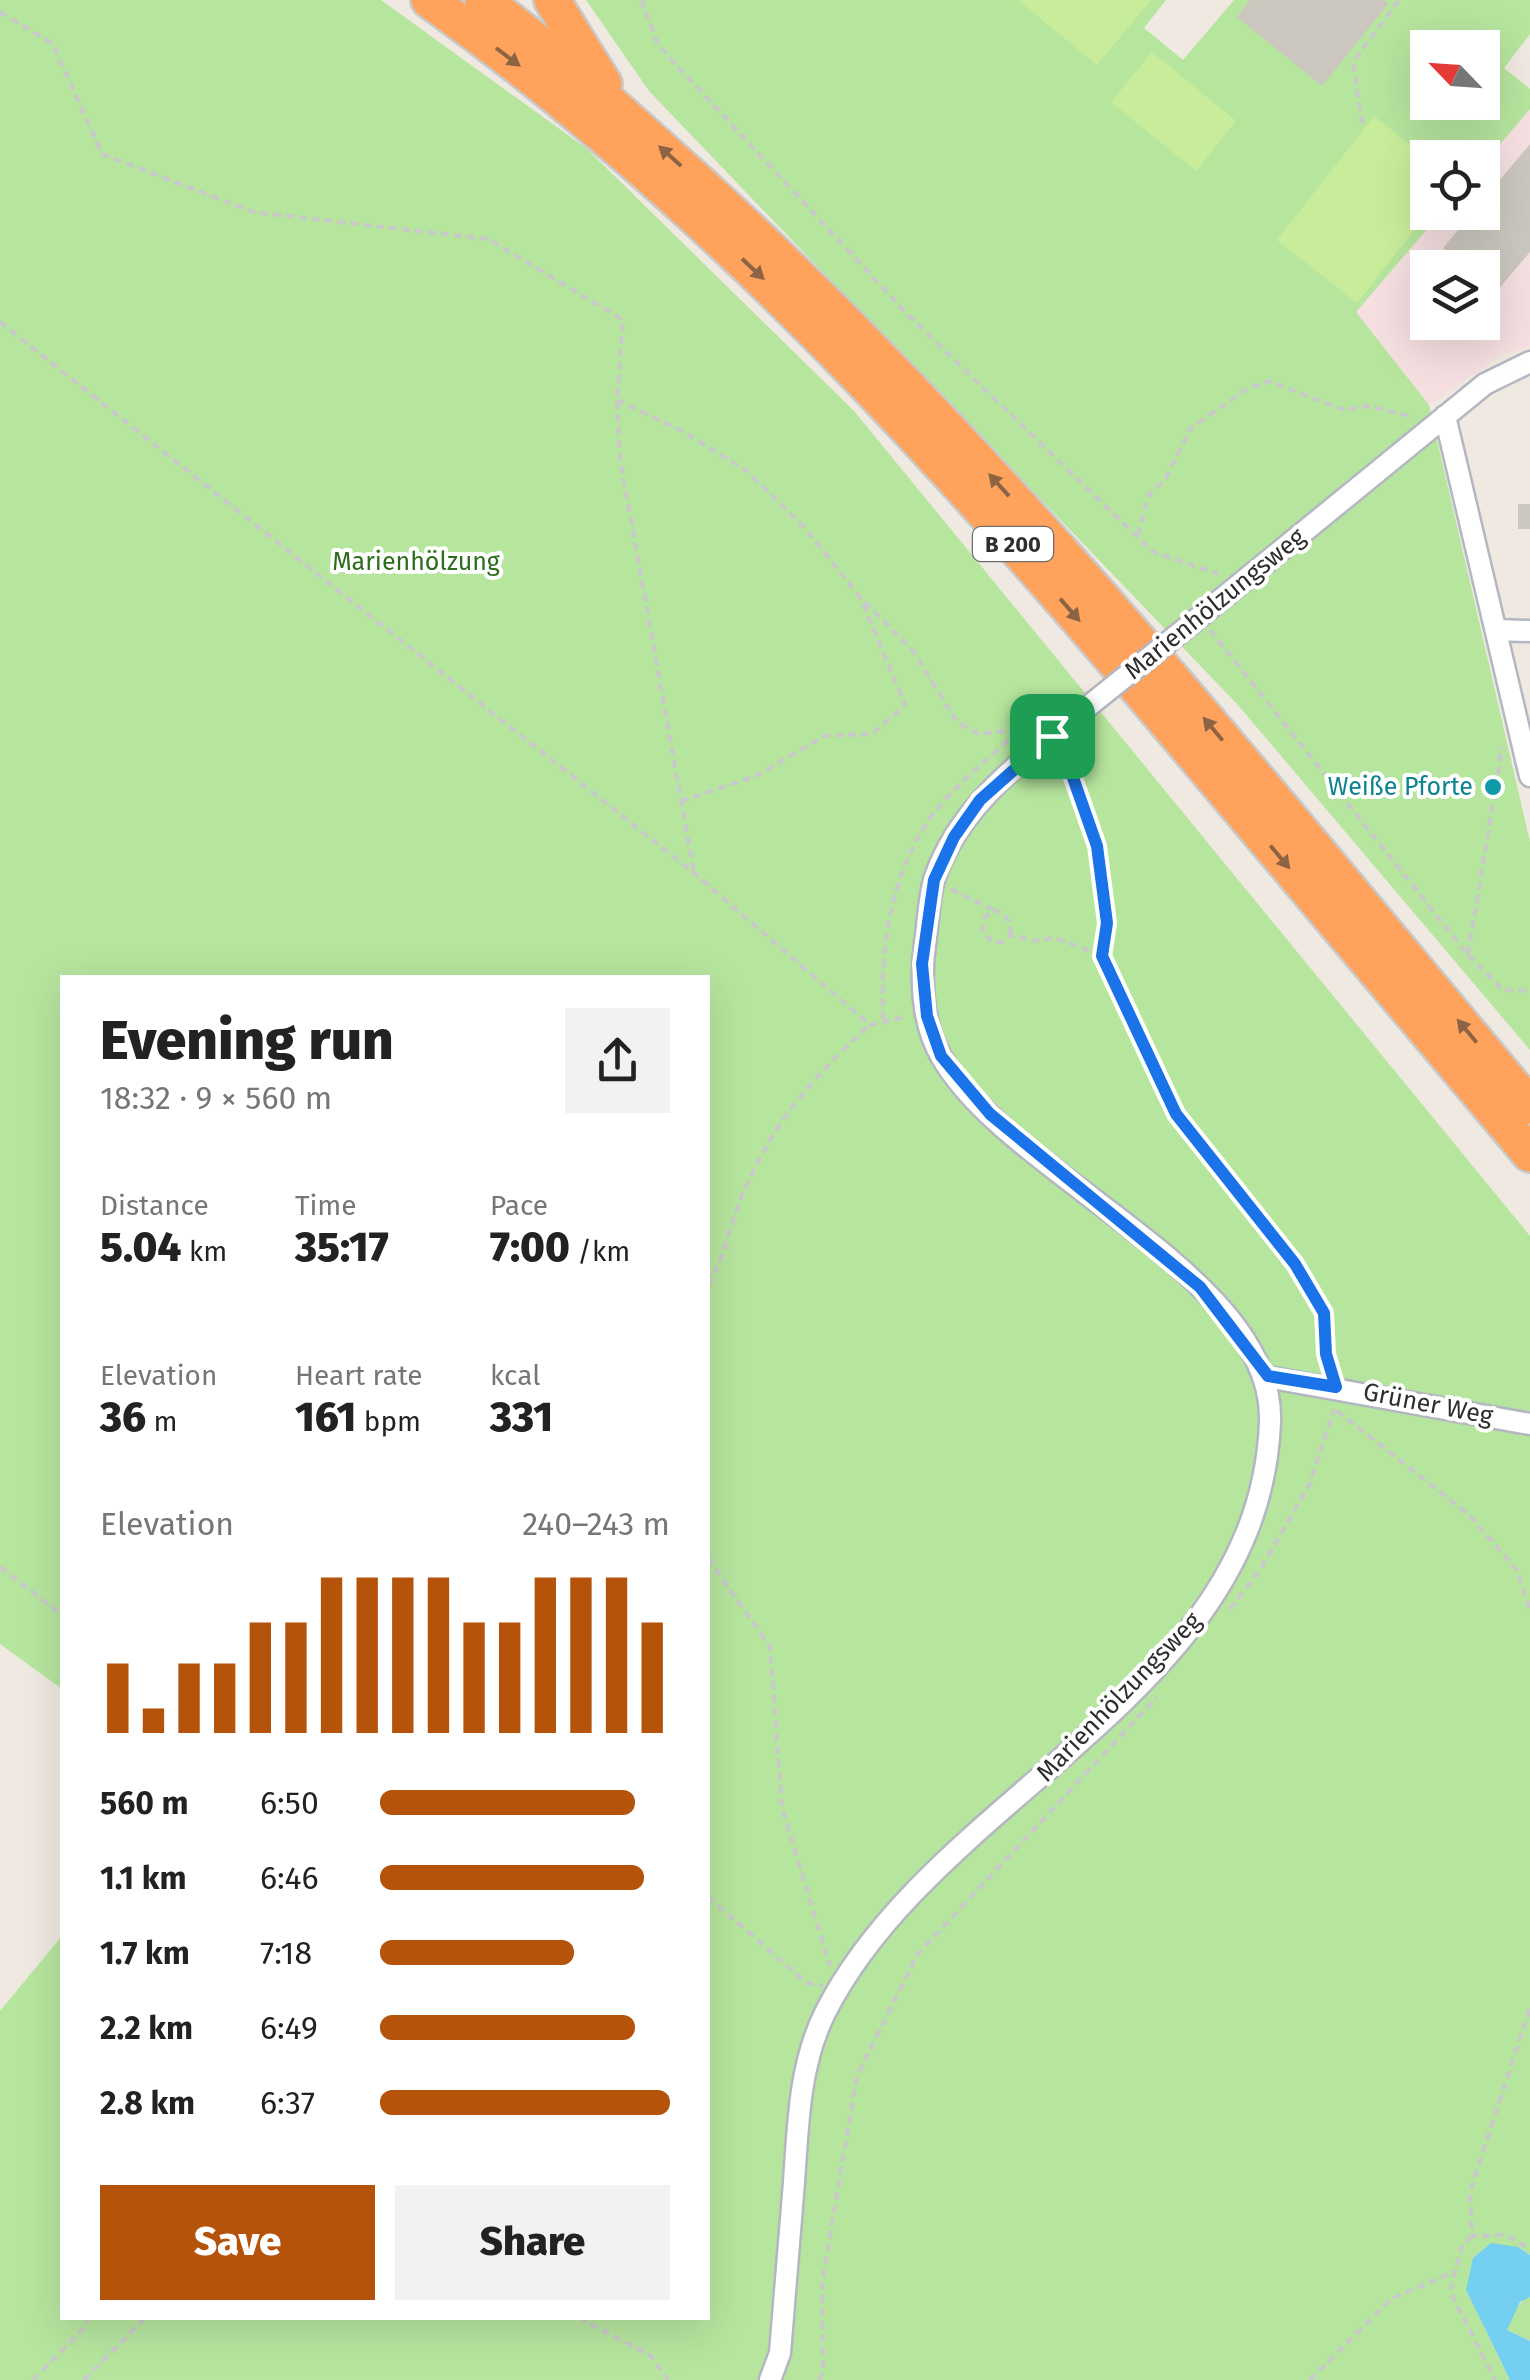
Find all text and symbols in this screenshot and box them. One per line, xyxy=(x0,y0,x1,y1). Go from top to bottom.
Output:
north arrow xyxy=(1410,30,1500,120)
map controls xyxy=(1410,30,1500,340)
one-way arrow xyxy=(495,46,521,67)
button: locate xyxy=(1410,140,1500,230)
one-way arrow xyxy=(658,146,683,168)
button: layers xyxy=(1410,250,1500,340)
one-way arrow xyxy=(741,258,765,281)
one-way arrow xyxy=(988,473,1010,498)
street label: Marienhölzungsweg xyxy=(1119,522,1311,686)
road number: B 200 xyxy=(973,527,1053,561)
park label: Marienhölzung xyxy=(332,547,500,577)
one-way arrow xyxy=(1058,597,1080,622)
pin xyxy=(1010,694,1095,779)
icon: arrive xyxy=(1025,709,1080,764)
one-way arrow xyxy=(1202,717,1224,742)
place label: Weiße Pforte xyxy=(1328,772,1473,802)
marker: Weiße Pforte xyxy=(1482,776,1504,798)
one-way arrow xyxy=(1269,845,1291,870)
text: Evening run xyxy=(100,1008,394,1074)
button: share xyxy=(565,1008,670,1113)
one-way arrow xyxy=(1457,1019,1478,1044)
text: 18:32 · 9 × 560 m xyxy=(100,1079,332,1117)
text: Distance xyxy=(100,1189,209,1222)
text: Time xyxy=(295,1189,357,1222)
text: Pace xyxy=(490,1189,548,1222)
text: 5.04 xyxy=(100,1222,182,1272)
text: 35:17 xyxy=(295,1222,389,1272)
text: 7:00 xyxy=(490,1222,570,1272)
text: km xyxy=(182,1235,227,1268)
text: /km xyxy=(570,1235,630,1268)
text: Elevation xyxy=(100,1359,217,1392)
text: Heart rate xyxy=(295,1359,423,1392)
text: kcal xyxy=(490,1359,540,1392)
street label: Grüner Weg xyxy=(1361,1377,1495,1431)
text: 36 xyxy=(100,1392,146,1442)
text: 161 xyxy=(295,1392,356,1442)
text: 331 xyxy=(490,1392,553,1442)
text: m xyxy=(146,1405,178,1438)
text: bpm xyxy=(356,1405,421,1438)
text: Elevation xyxy=(100,1505,234,1543)
text: 240–243 m xyxy=(522,1505,670,1543)
street label: Marienhölzungsweg xyxy=(1031,1606,1207,1788)
text: 560 m xyxy=(100,1784,189,1822)
text: 6:50 xyxy=(260,1784,319,1822)
text: 1.1 km xyxy=(100,1859,186,1897)
text: 6:46 xyxy=(260,1859,319,1897)
text: 1.7 km xyxy=(100,1934,190,1972)
text: 7:18 xyxy=(260,1934,312,1972)
text: 2.2 km xyxy=(100,2009,193,2047)
text: 6:49 xyxy=(260,2009,318,2047)
text: 2.8 km xyxy=(100,2084,195,2122)
text: 6:37 xyxy=(260,2084,315,2122)
button: Save xyxy=(100,2185,375,2300)
button: Share xyxy=(395,2185,670,2300)

